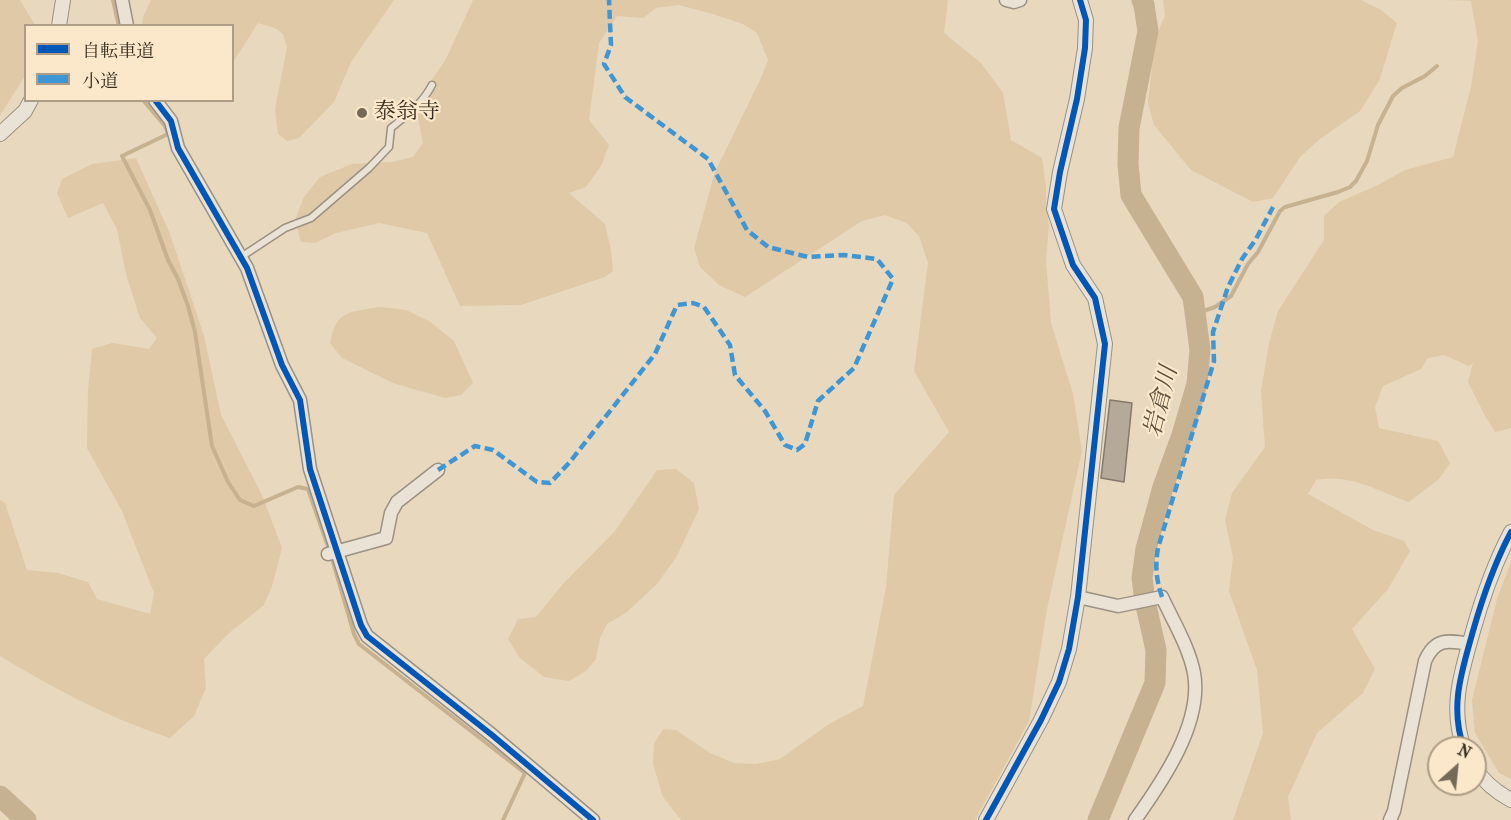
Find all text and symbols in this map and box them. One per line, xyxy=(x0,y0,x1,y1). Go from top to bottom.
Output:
legend xyxy=(24,24,234,102)
text: 自転車道 xyxy=(82,41,154,62)
text: 小道 xyxy=(82,71,118,92)
place label: 泰翁寺 xyxy=(374,100,440,126)
marker: 泰翁寺 xyxy=(355,106,369,120)
water label: 岩倉川 xyxy=(1139,364,1185,440)
north arrow xyxy=(1427,736,1487,796)
text: N xyxy=(1455,740,1474,763)

